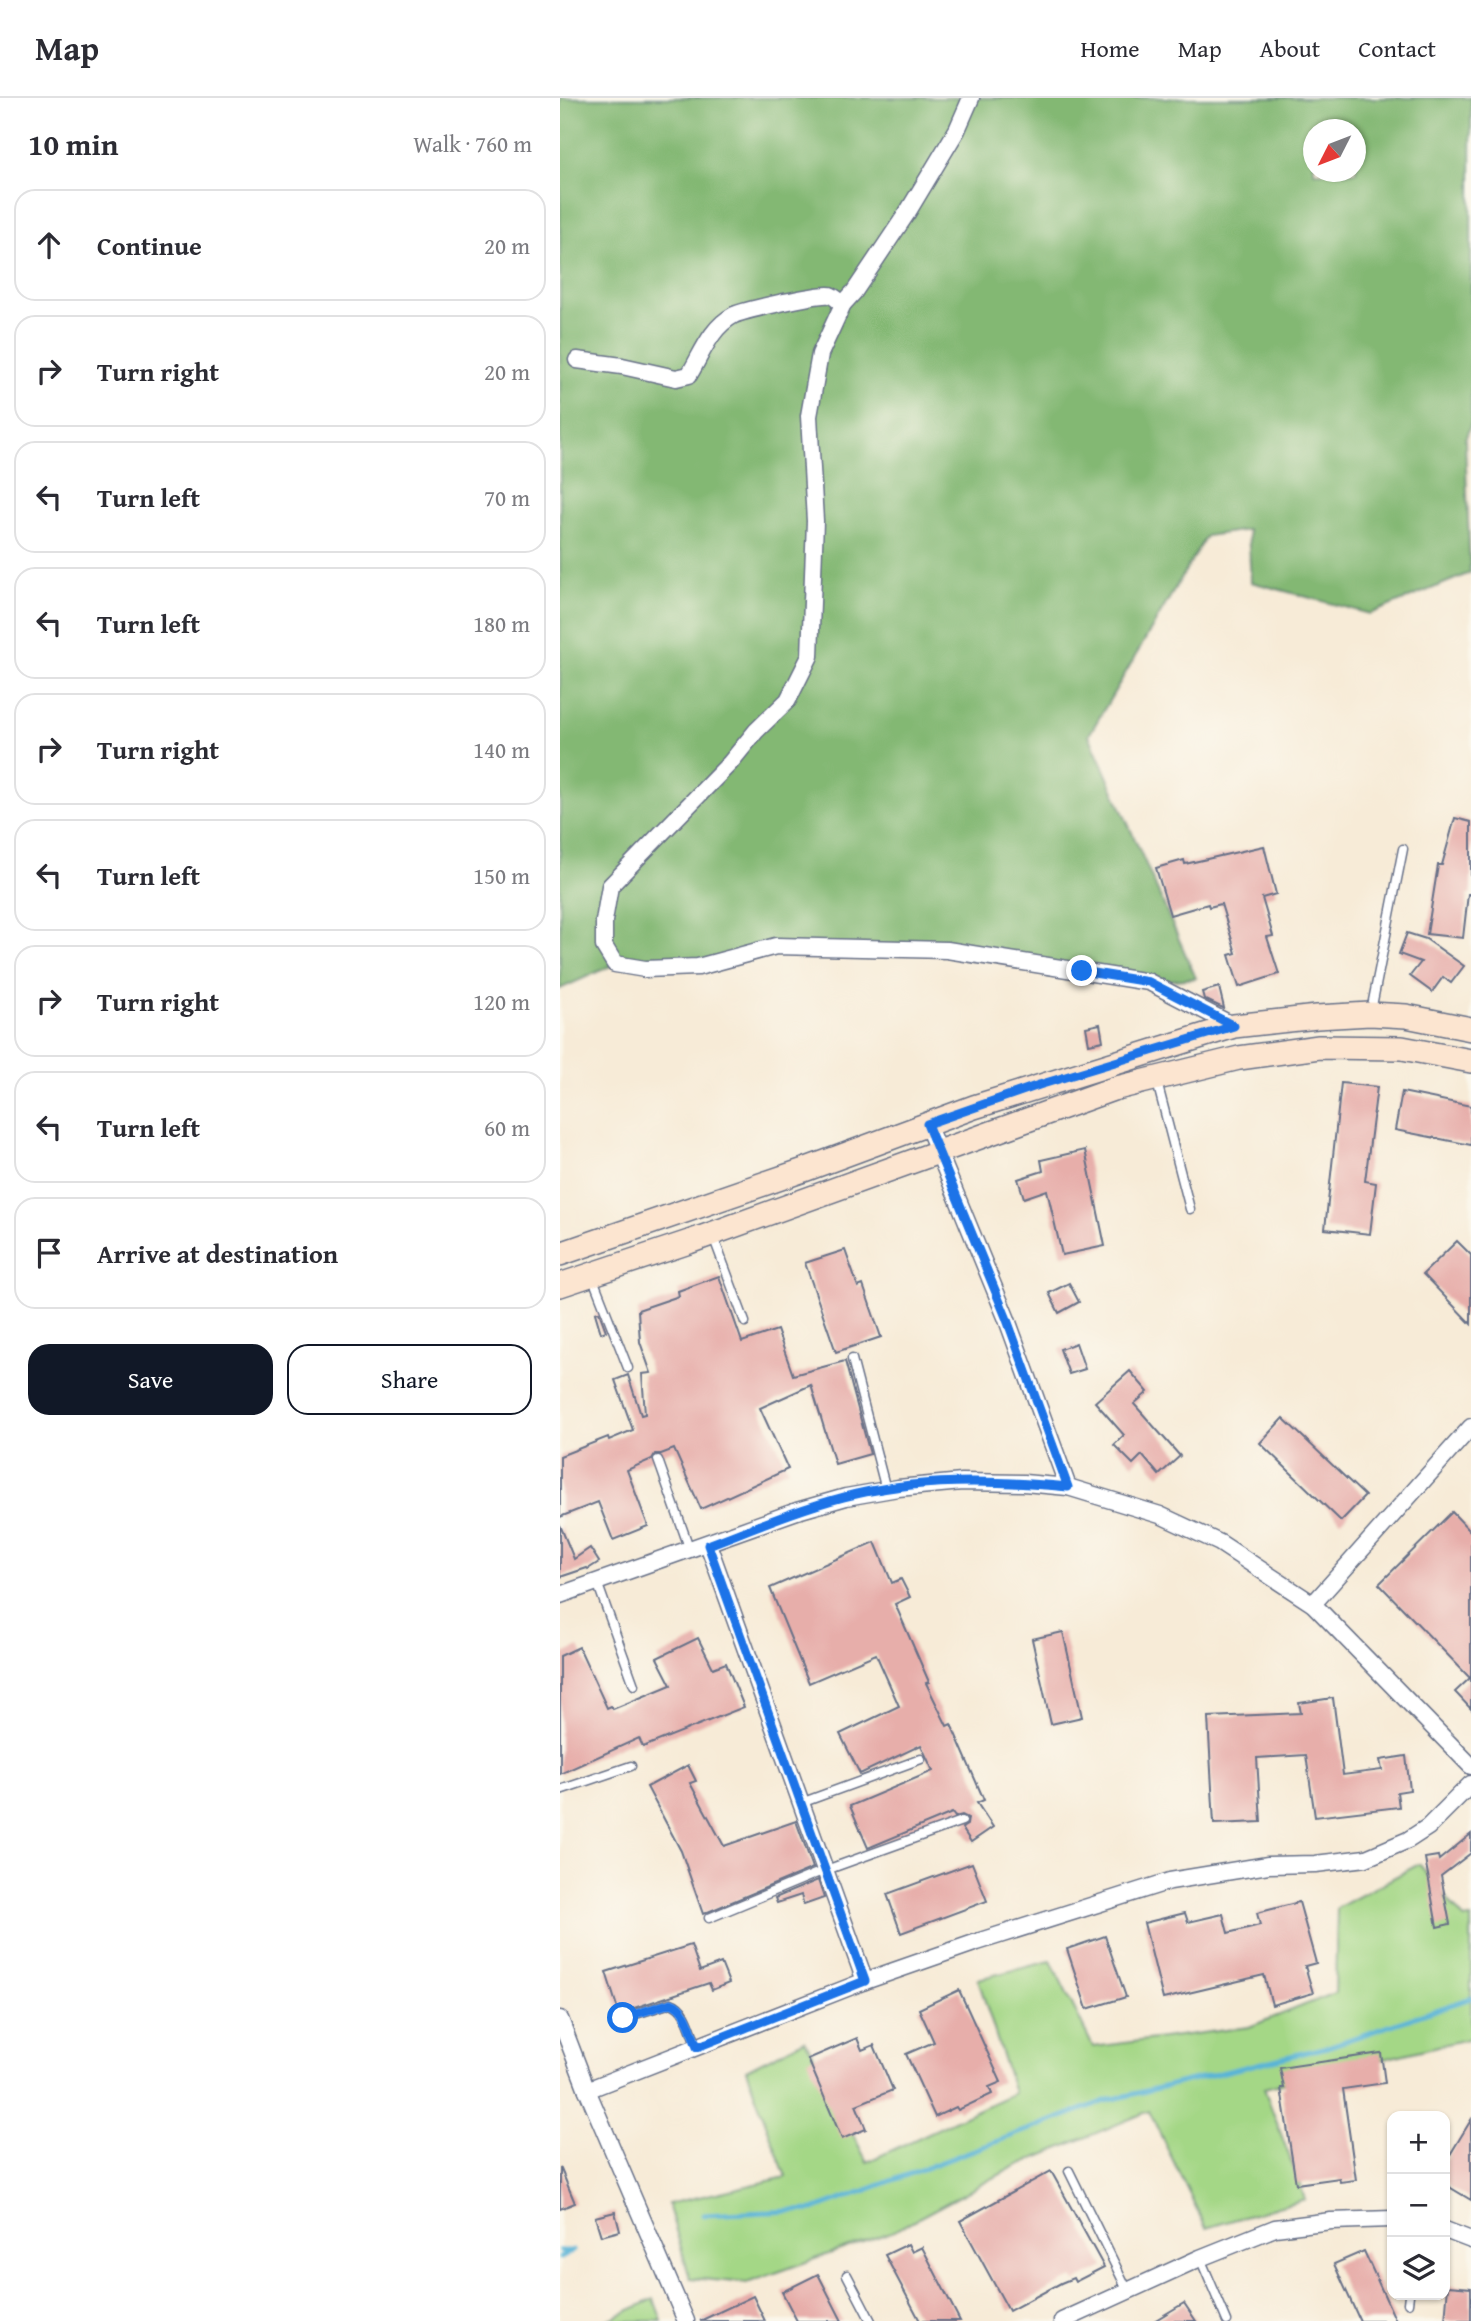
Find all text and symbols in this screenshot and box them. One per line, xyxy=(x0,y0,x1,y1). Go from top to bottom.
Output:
text: Map xyxy=(35,24,99,72)
text: Home xyxy=(1081,31,1140,66)
text: Map xyxy=(1178,31,1222,66)
text: About xyxy=(1260,31,1320,66)
text: Contact xyxy=(1358,31,1436,66)
north arrow xyxy=(1303,119,1366,182)
text: 10 min xyxy=(28,122,118,166)
text: Walk · 760 m xyxy=(413,127,532,160)
icon: ahead xyxy=(30,226,68,264)
text: Continue xyxy=(97,226,202,265)
text: 20 m xyxy=(484,229,530,262)
icon: right xyxy=(30,352,68,390)
text: Turn right xyxy=(97,352,219,391)
text: 20 m xyxy=(484,355,530,388)
icon: left xyxy=(30,478,68,516)
text: Turn left xyxy=(97,478,200,517)
text: 70 m xyxy=(484,481,530,514)
icon: left xyxy=(30,604,68,642)
text: Turn left xyxy=(97,604,200,643)
text: 180 m xyxy=(473,607,530,640)
icon: right xyxy=(30,730,68,768)
text: Turn right xyxy=(97,730,219,769)
text: 140 m xyxy=(473,733,530,766)
icon: left xyxy=(30,856,68,894)
text: Turn left xyxy=(97,856,200,895)
text: 150 m xyxy=(473,859,530,892)
route end xyxy=(1066,955,1097,986)
icon: right xyxy=(30,982,68,1020)
text: Turn right xyxy=(97,982,219,1021)
text: 120 m xyxy=(473,985,530,1018)
icon: left xyxy=(30,1108,68,1146)
text: Turn left xyxy=(97,1108,200,1147)
text: 60 m xyxy=(484,1111,530,1144)
icon: arrive xyxy=(30,1234,68,1272)
text: Arrive at destination xyxy=(97,1234,338,1273)
button: Save xyxy=(28,1344,273,1415)
button: Share xyxy=(287,1344,532,1415)
route start xyxy=(607,2002,638,2033)
map controls xyxy=(1387,2111,1450,2300)
button: + xyxy=(1387,2111,1450,2174)
button: − xyxy=(1387,2174,1450,2237)
button: layers xyxy=(1387,2237,1450,2300)

